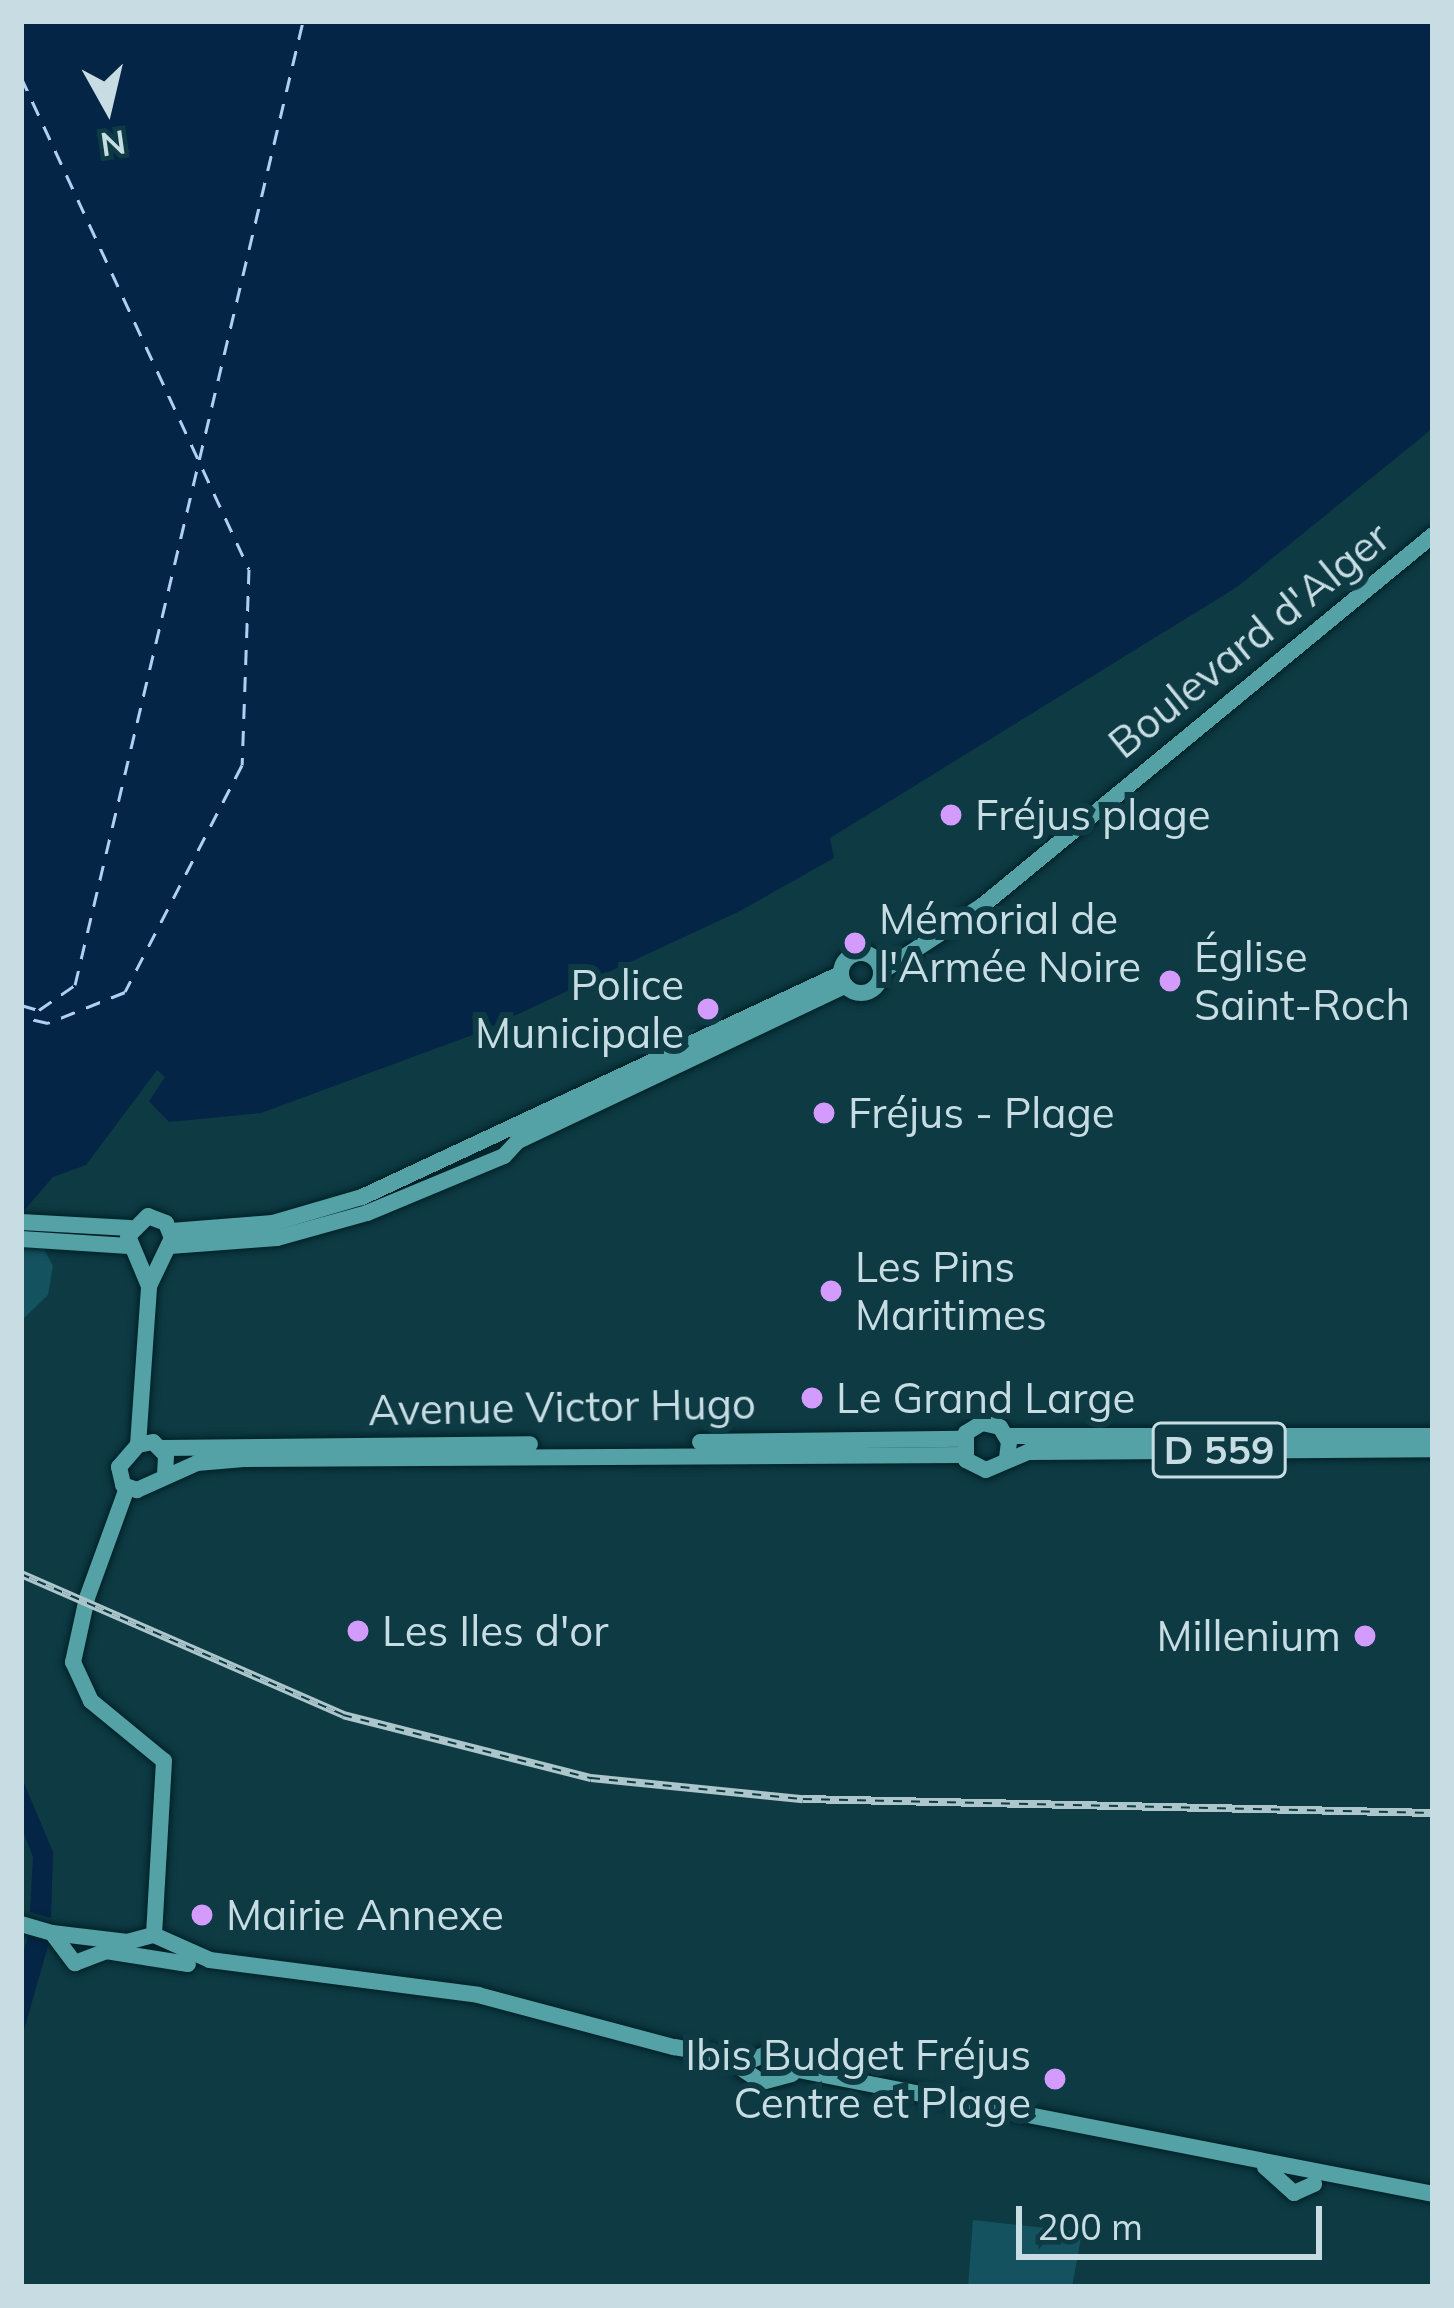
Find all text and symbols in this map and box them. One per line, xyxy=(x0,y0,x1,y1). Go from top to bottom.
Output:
north arrow xyxy=(48,48,168,168)
text: N xyxy=(98,122,128,166)
street label: Boulevard d'Alger xyxy=(1099,511,1399,769)
place label: Fréjus plage xyxy=(975,790,1211,840)
marker: Fréjus plage xyxy=(938,802,964,828)
place label: Mémorial de l'Armée Noire xyxy=(879,894,1141,992)
marker: Mémorial de l'Armée Noire xyxy=(842,930,868,956)
place label: Église Saint-Roch xyxy=(1194,932,1410,1030)
place label: Police Municipale xyxy=(475,960,684,1058)
marker: Église Saint-Roch xyxy=(1157,968,1183,994)
marker: Police Municipale xyxy=(695,996,721,1022)
place label: Fréjus - Plage xyxy=(848,1088,1115,1138)
marker: Fréjus - Plage xyxy=(811,1100,837,1126)
place label: Les Pins Maritimes xyxy=(855,1242,1047,1340)
marker: Les Pins Maritimes xyxy=(818,1278,844,1304)
place label: Le Grand Large xyxy=(836,1373,1135,1423)
street label: Avenue Victor Hugo xyxy=(368,1378,756,1436)
marker: Le Grand Large xyxy=(799,1385,825,1411)
road number: D 559 xyxy=(1150,1417,1288,1483)
place label: Les Iles d'or xyxy=(382,1606,609,1656)
place label: Millenium xyxy=(1156,1611,1341,1661)
marker: Les Iles d'or xyxy=(345,1618,371,1644)
marker: Millenium xyxy=(1352,1623,1378,1649)
place label: Mairie Annexe xyxy=(226,1890,504,1940)
marker: Mairie Annexe xyxy=(189,1902,215,1928)
place label: Ibis Budget Fréjus Centre et Plage xyxy=(685,2030,1031,2128)
marker: Ibis Budget Fréjus Centre et Plage xyxy=(1042,2066,1068,2092)
scale bar xyxy=(1022,2182,1328,2256)
text: 200 m xyxy=(1037,2204,1143,2249)

